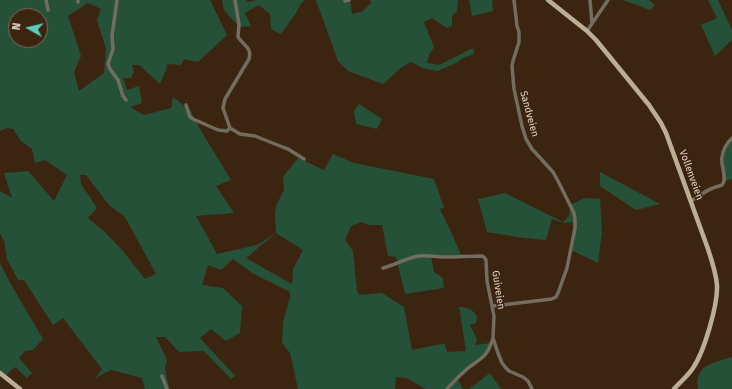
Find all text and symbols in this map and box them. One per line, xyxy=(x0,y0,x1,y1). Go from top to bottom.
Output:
north arrow xyxy=(8,8,48,48)
text: N xyxy=(10,22,24,31)
street label: Sandveien xyxy=(517,90,541,138)
street label: Vollenveien xyxy=(676,148,706,202)
street label: Guiveien xyxy=(489,270,507,310)

